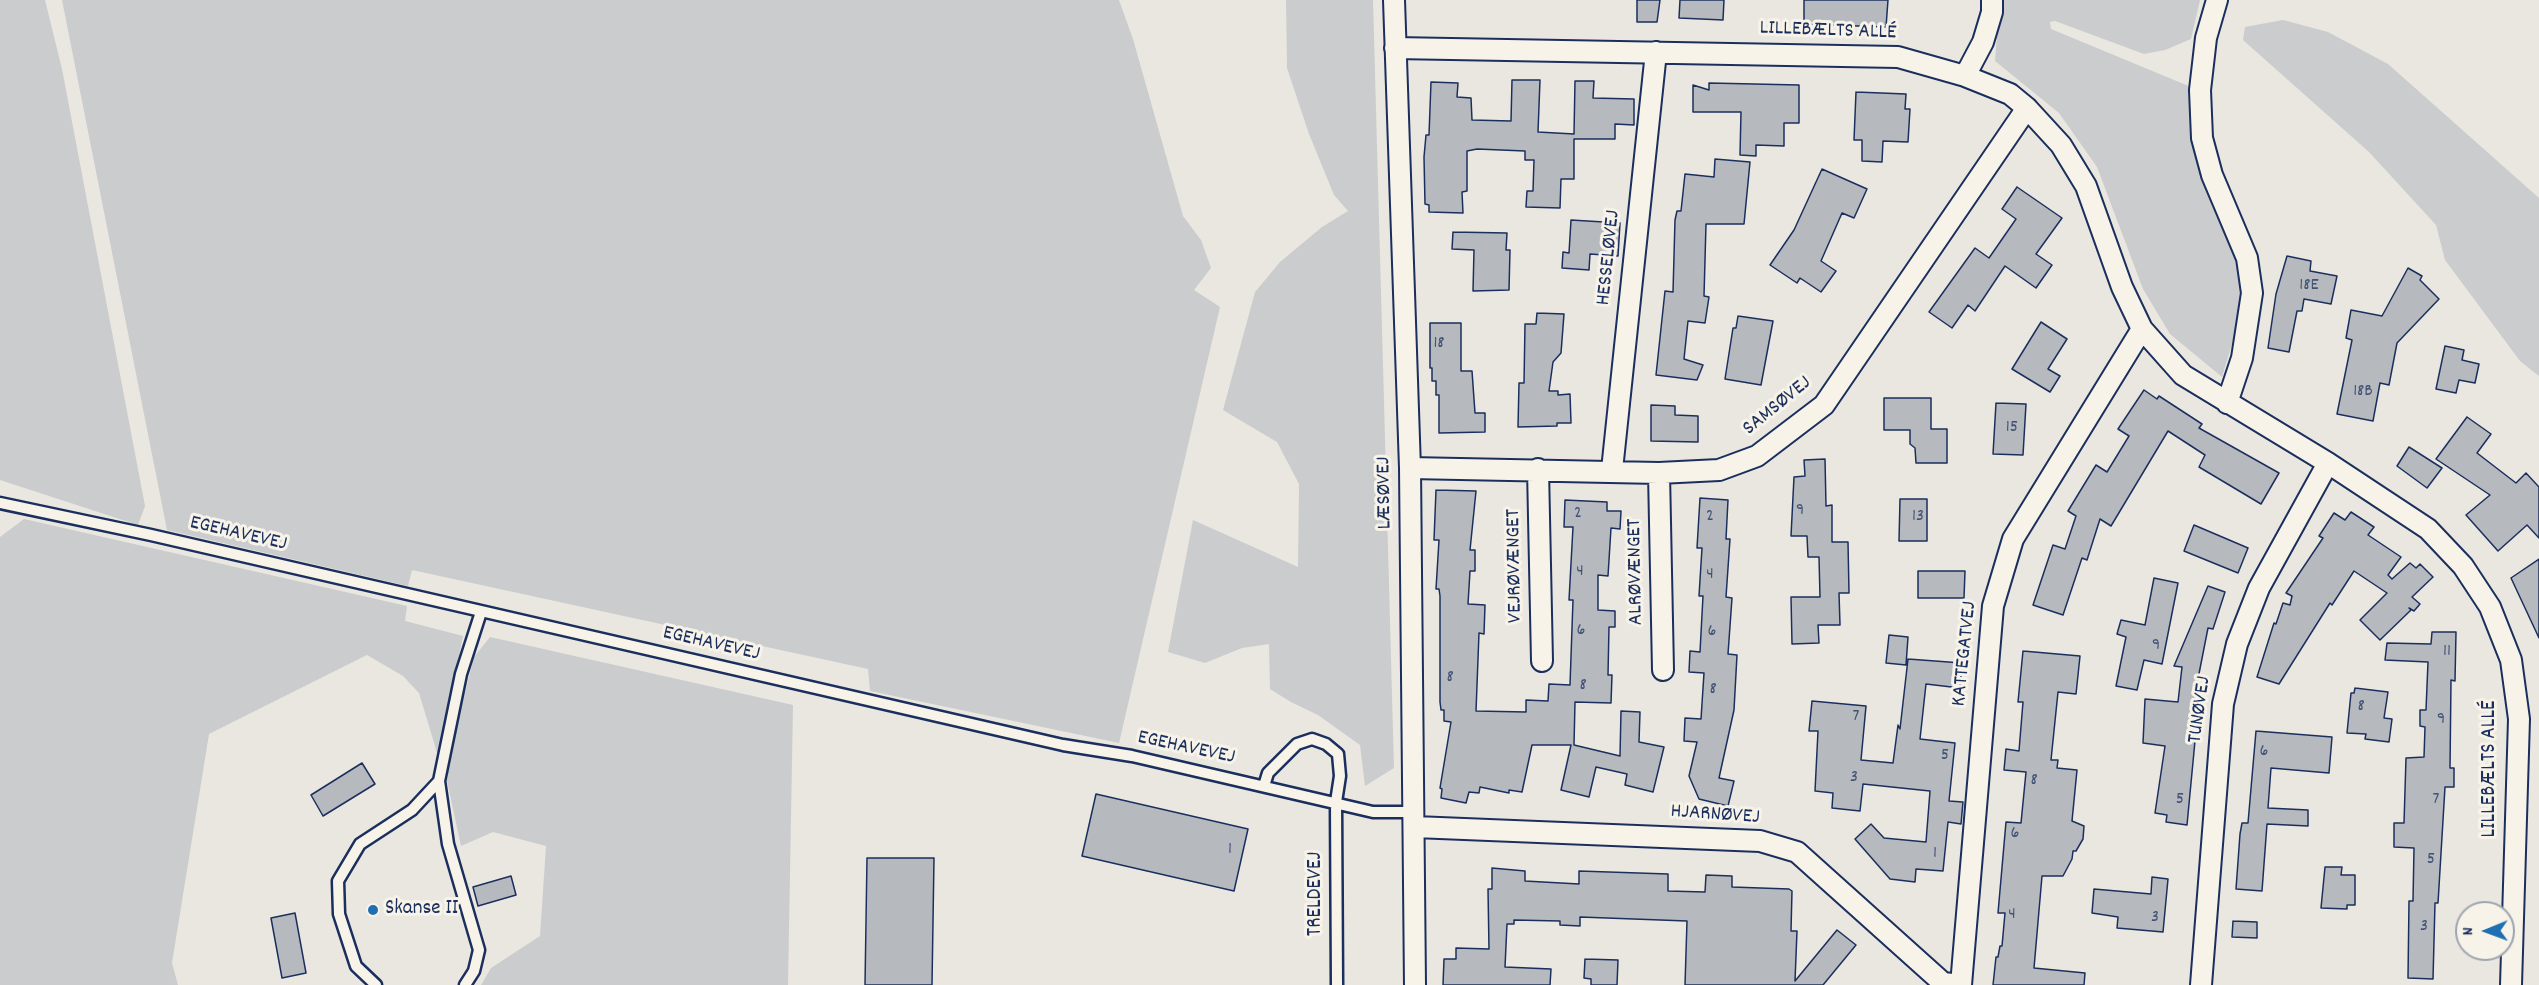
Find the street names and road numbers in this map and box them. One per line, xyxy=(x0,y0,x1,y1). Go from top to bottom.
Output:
street label: LILLEBÆLTS ALLÉ xyxy=(1759,17,1897,47)
street label: HESSELØVEJ xyxy=(1592,209,1628,307)
street label: SAMSØVEJ xyxy=(1739,372,1817,442)
street label: LÆSØVEJ xyxy=(1373,456,1399,530)
street label: VEJRØVÆNGET xyxy=(1502,509,1530,623)
street label: EGEHAVEVEJ xyxy=(187,512,289,558)
street label: ALRØVÆNGET xyxy=(1623,518,1651,626)
street label: KATTEGATVEJ xyxy=(1948,600,1984,708)
street label: EGEHAVEVEJ xyxy=(660,622,762,668)
street label: TUNØVEJ xyxy=(2184,675,2218,745)
street label: LILLEBÆLTS ALLÉ xyxy=(2478,700,2504,838)
street label: EGEHAVEVEJ xyxy=(1135,726,1237,772)
street label: HJARNØVEJ xyxy=(1670,800,1760,832)
street label: TRELDEVEJ xyxy=(1304,852,1330,936)

